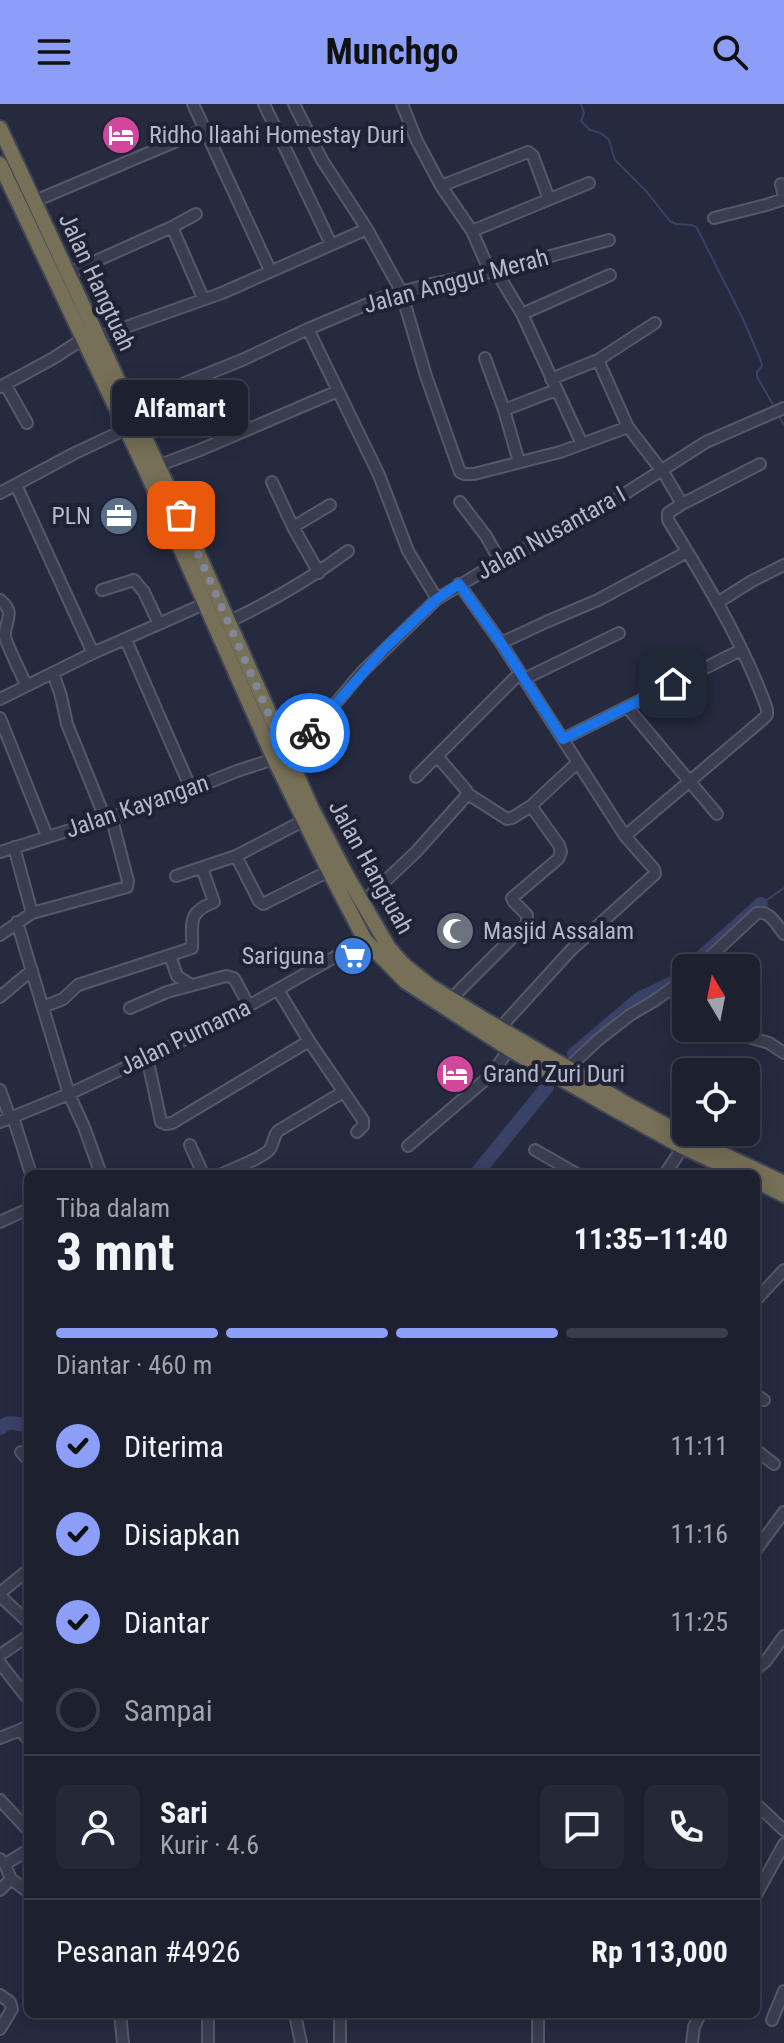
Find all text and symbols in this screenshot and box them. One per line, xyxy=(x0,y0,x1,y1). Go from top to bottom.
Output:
icon: menu xyxy=(32,30,76,74)
icon: search xyxy=(708,30,752,74)
text: Munchgo xyxy=(325,31,459,73)
hotel icon: Ridho Ilaahi Homestay Duri xyxy=(100,114,142,156)
place label: Ridho Ilaahi Homestay Duri xyxy=(149,121,405,149)
street label: Jalan Hangtuah xyxy=(53,209,141,355)
street label: Jalan Anggur Merah xyxy=(361,243,551,319)
callout: Alfamart xyxy=(113,379,249,435)
text: Alfamart xyxy=(134,393,226,423)
street label: Jalan Nusantara I xyxy=(472,480,630,586)
pin xyxy=(147,481,215,549)
icon: bag xyxy=(159,493,203,537)
office icon: PLN xyxy=(98,495,140,537)
place label: PLN xyxy=(51,502,91,530)
pin xyxy=(639,650,707,718)
icon: home xyxy=(651,662,695,706)
courier xyxy=(270,693,350,773)
icon: bike xyxy=(288,711,332,755)
street label: Jalan Kayangan xyxy=(62,768,212,844)
street label: Jalan Hangtuah xyxy=(323,795,419,939)
mosque icon: Masjid Assalam xyxy=(434,910,476,952)
place label: Masjid Assalam xyxy=(483,917,634,945)
supermarket icon: Sariguna xyxy=(332,935,374,977)
place label: Sariguna xyxy=(242,942,325,970)
north arrow xyxy=(672,954,760,1042)
map controls xyxy=(672,954,760,1146)
street label: Jalan Purnama xyxy=(115,993,255,1081)
hotel icon: Grand Zuri Duri xyxy=(434,1053,476,1095)
button: locate xyxy=(672,1058,760,1146)
place label: Grand Zuri Duri xyxy=(483,1060,625,1088)
text: Tiba dalam xyxy=(56,1193,170,1223)
text: 11:35–11:40 xyxy=(574,1221,728,1256)
text: 3 mnt xyxy=(56,1222,174,1283)
text: Diantar · 460 m xyxy=(56,1350,212,1380)
icon: check xyxy=(56,1424,100,1468)
text: Diterima xyxy=(124,1429,224,1464)
text: 11:11 xyxy=(671,1431,728,1461)
icon: check xyxy=(56,1512,100,1556)
text: Disiapkan xyxy=(124,1517,240,1552)
text: 11:16 xyxy=(671,1519,728,1549)
icon: check xyxy=(56,1600,100,1644)
text: Diantar xyxy=(124,1605,209,1640)
text: 11:25 xyxy=(671,1607,728,1637)
text: Sampai xyxy=(124,1693,213,1728)
button: person xyxy=(56,1785,140,1869)
button: chat xyxy=(540,1785,624,1869)
button: phone xyxy=(644,1785,728,1869)
text: Sari xyxy=(160,1795,208,1830)
text: Kurir · 4.6 xyxy=(160,1830,259,1860)
text: Pesanan #4926 xyxy=(56,1934,241,1969)
text: Rp 113,000 xyxy=(591,1934,728,1969)

